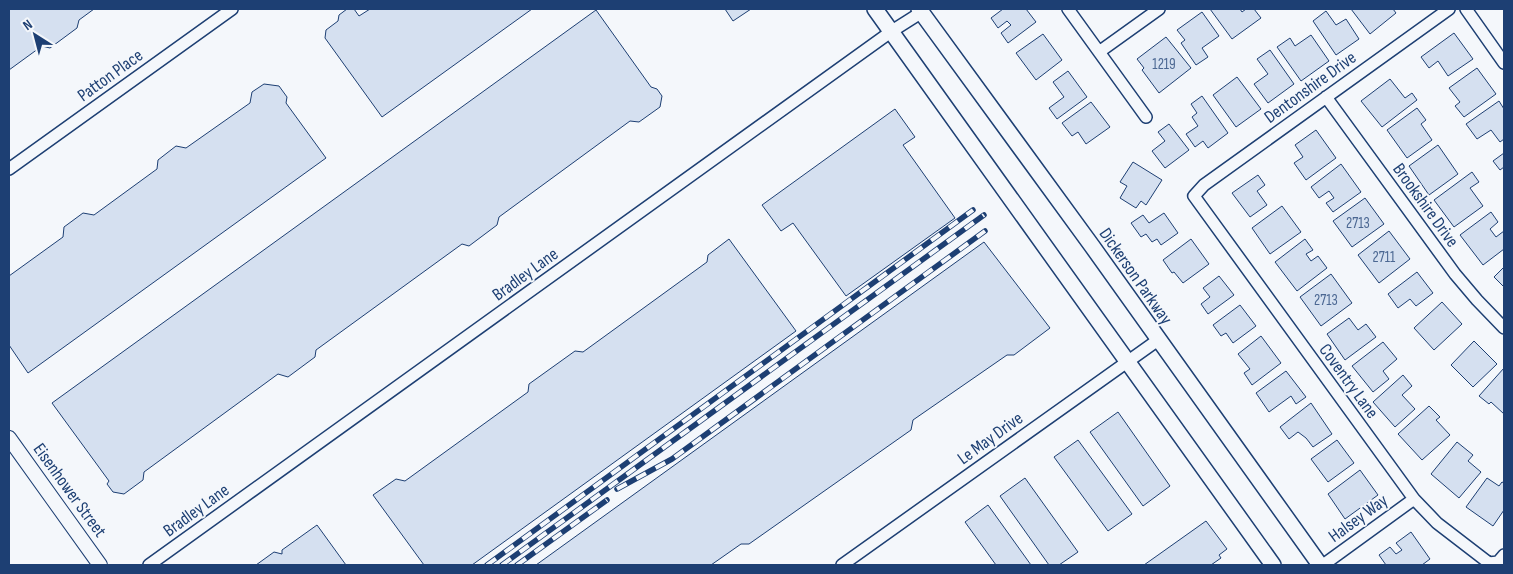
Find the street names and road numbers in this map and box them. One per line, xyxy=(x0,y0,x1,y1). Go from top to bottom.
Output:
street label: Patton Place xyxy=(74,45,147,106)
street label: Dentonshire Drive xyxy=(1260,47,1360,128)
street label: Brookshire Drive xyxy=(1388,159,1463,251)
street label: Dickerson Parkway xyxy=(1095,224,1177,328)
street label: Bradley Lane xyxy=(488,244,562,305)
street label: Coventry Lane xyxy=(1315,340,1383,423)
street label: Le May Drive xyxy=(954,408,1027,469)
street label: Eisenhower Street xyxy=(29,439,111,542)
street label: Bradley Lane xyxy=(159,480,233,541)
street label: Halsey Way xyxy=(1325,490,1392,547)

